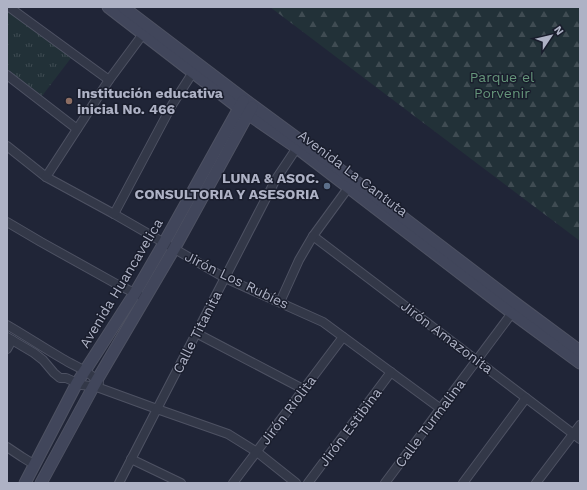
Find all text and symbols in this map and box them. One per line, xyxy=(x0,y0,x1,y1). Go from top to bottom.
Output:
north arrow xyxy=(531,16,571,56)
text: N xyxy=(551,23,566,38)
park label: Parque el Porvenir xyxy=(470,69,535,101)
place label: Institución educativa inicial No. 466 xyxy=(77,85,224,117)
marker: Institución educativa inicial No. 466 xyxy=(64,96,74,106)
street label: Avenida La Cantuta xyxy=(295,127,411,219)
place label: LUNA & ASOC. CONSULTORIA Y ASESORIA xyxy=(135,170,320,202)
marker: LUNA & ASOC. CONSULTORIA Y ASESORIA xyxy=(322,181,332,191)
street label: Avenida Huancavelica xyxy=(76,216,166,350)
street label: Jirón Los Rubíes xyxy=(183,248,291,312)
street label: Calle Titanita xyxy=(169,288,225,376)
street label: Jirón Amazonita xyxy=(398,297,496,377)
street label: Jirón Riolita xyxy=(257,372,319,448)
street label: Calle Turmalina xyxy=(392,376,468,470)
street label: Jirón Estibina xyxy=(315,385,385,469)

